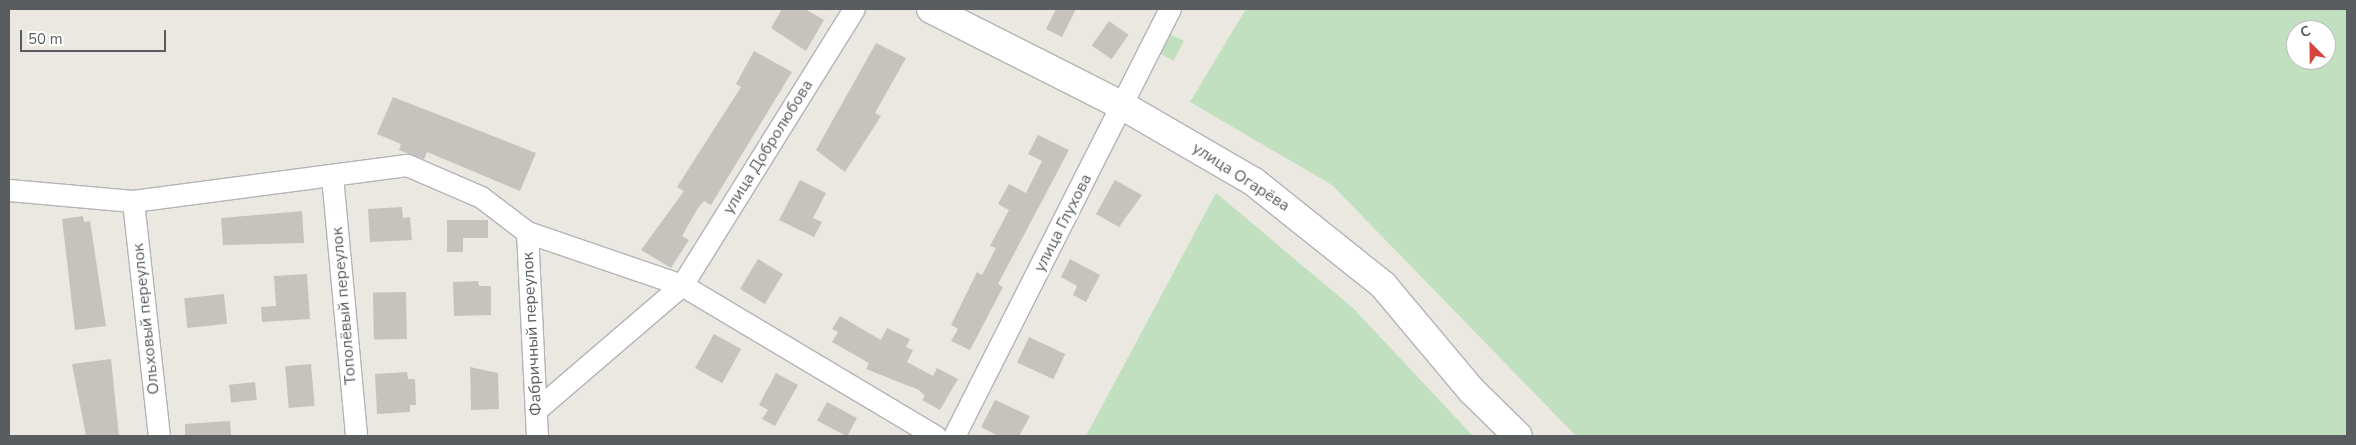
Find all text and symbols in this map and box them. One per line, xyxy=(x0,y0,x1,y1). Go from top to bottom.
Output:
scale bar xyxy=(22,20,169,52)
north arrow xyxy=(2286,20,2336,70)
text: С xyxy=(2297,21,2313,42)
text: 50 m xyxy=(28,29,63,49)
street label: улица Добролюбова xyxy=(719,76,817,218)
street label: улица Огарёва xyxy=(1189,138,1293,216)
street label: улица Глухова xyxy=(1030,171,1096,275)
street label: Тополёвый переулок xyxy=(328,226,360,386)
street label: Ольховый переулок xyxy=(129,242,163,396)
street label: Фабричный переулок xyxy=(518,252,546,416)

